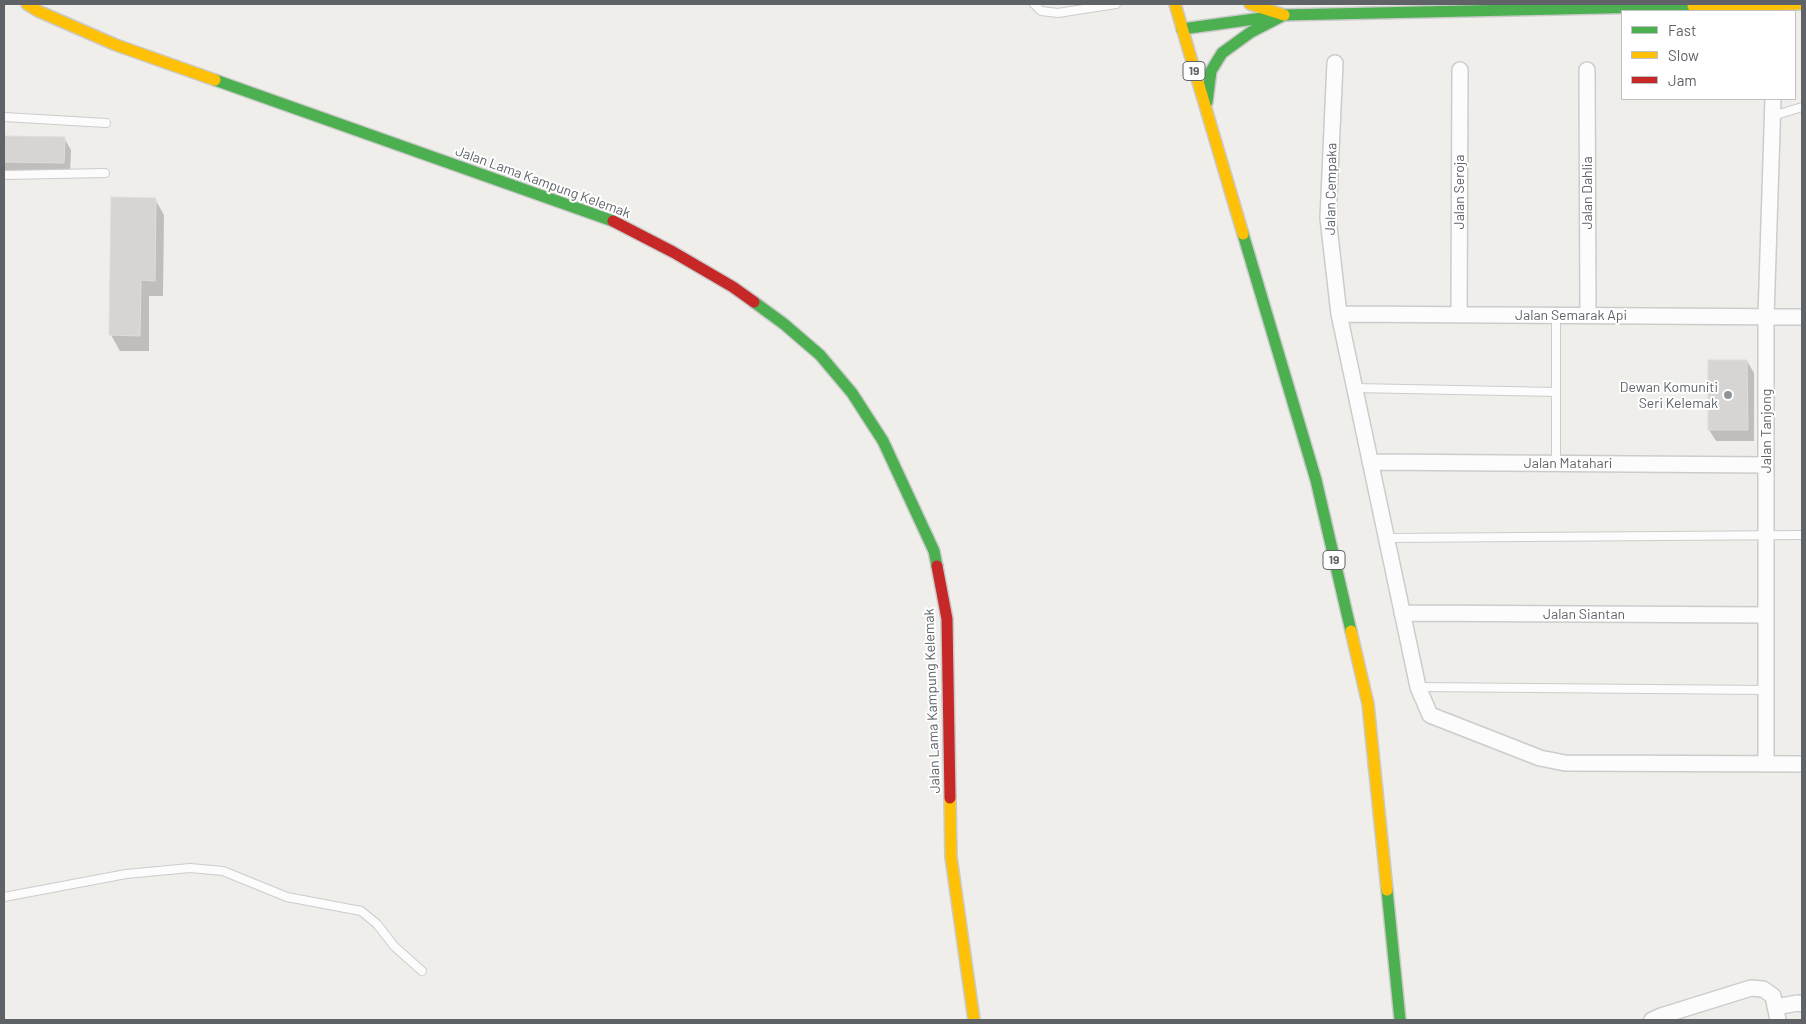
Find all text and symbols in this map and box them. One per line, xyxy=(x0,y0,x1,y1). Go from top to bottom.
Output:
legend xyxy=(1621,10,1796,100)
text: Fast xyxy=(1668,21,1696,39)
text: Slow xyxy=(1668,46,1699,64)
road number: 19 xyxy=(1183,61,1205,80)
text: Jam xyxy=(1668,71,1697,89)
street label: Jalan Lama Kampung Kelemak xyxy=(453,142,633,222)
street label: Jalan Cempaka xyxy=(1322,143,1340,235)
street label: Jalan Seroja xyxy=(1451,155,1467,229)
street label: Jalan Dahlia xyxy=(1579,156,1595,230)
street label: Jalan Semarak Api xyxy=(1515,307,1627,323)
place label: Dewan Komuniti Seri Kelemak xyxy=(1620,379,1718,412)
marker: Dewan Komuniti Seri Kelemak xyxy=(1722,389,1734,401)
street label: Jalan Tanjong xyxy=(1758,389,1774,473)
street label: Jalan Matahari xyxy=(1524,455,1612,471)
road number: 19 xyxy=(1323,550,1345,570)
street label: Jalan Siantan xyxy=(1543,606,1625,622)
street label: Jalan Lama Kampung Kelemak xyxy=(920,608,944,794)

